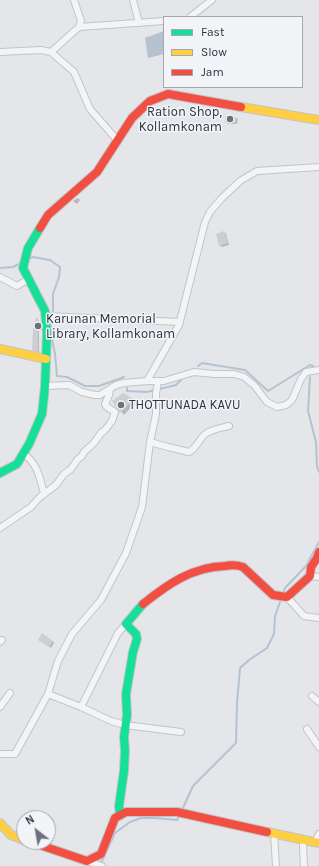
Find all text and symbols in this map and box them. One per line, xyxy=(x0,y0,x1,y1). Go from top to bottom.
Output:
legend xyxy=(163,16,303,88)
text: Fast xyxy=(201,25,224,39)
text: Slow xyxy=(201,45,227,59)
text: Jam xyxy=(201,65,224,79)
place label: Ration Shop, Kollamkonam xyxy=(139,104,222,135)
marker: Ration Shop, Kollamkonam xyxy=(225,114,235,124)
place label: Karunan Memorial Library, Kollamkonam xyxy=(46,311,175,342)
marker: Karunan Memorial Library, Kollamkonam xyxy=(33,321,43,331)
place label: THOTTUNADA KAVU xyxy=(129,397,240,413)
marker: THOTTUNADA KAVU xyxy=(116,400,126,410)
north arrow xyxy=(16,810,56,850)
text: N xyxy=(23,813,37,828)

